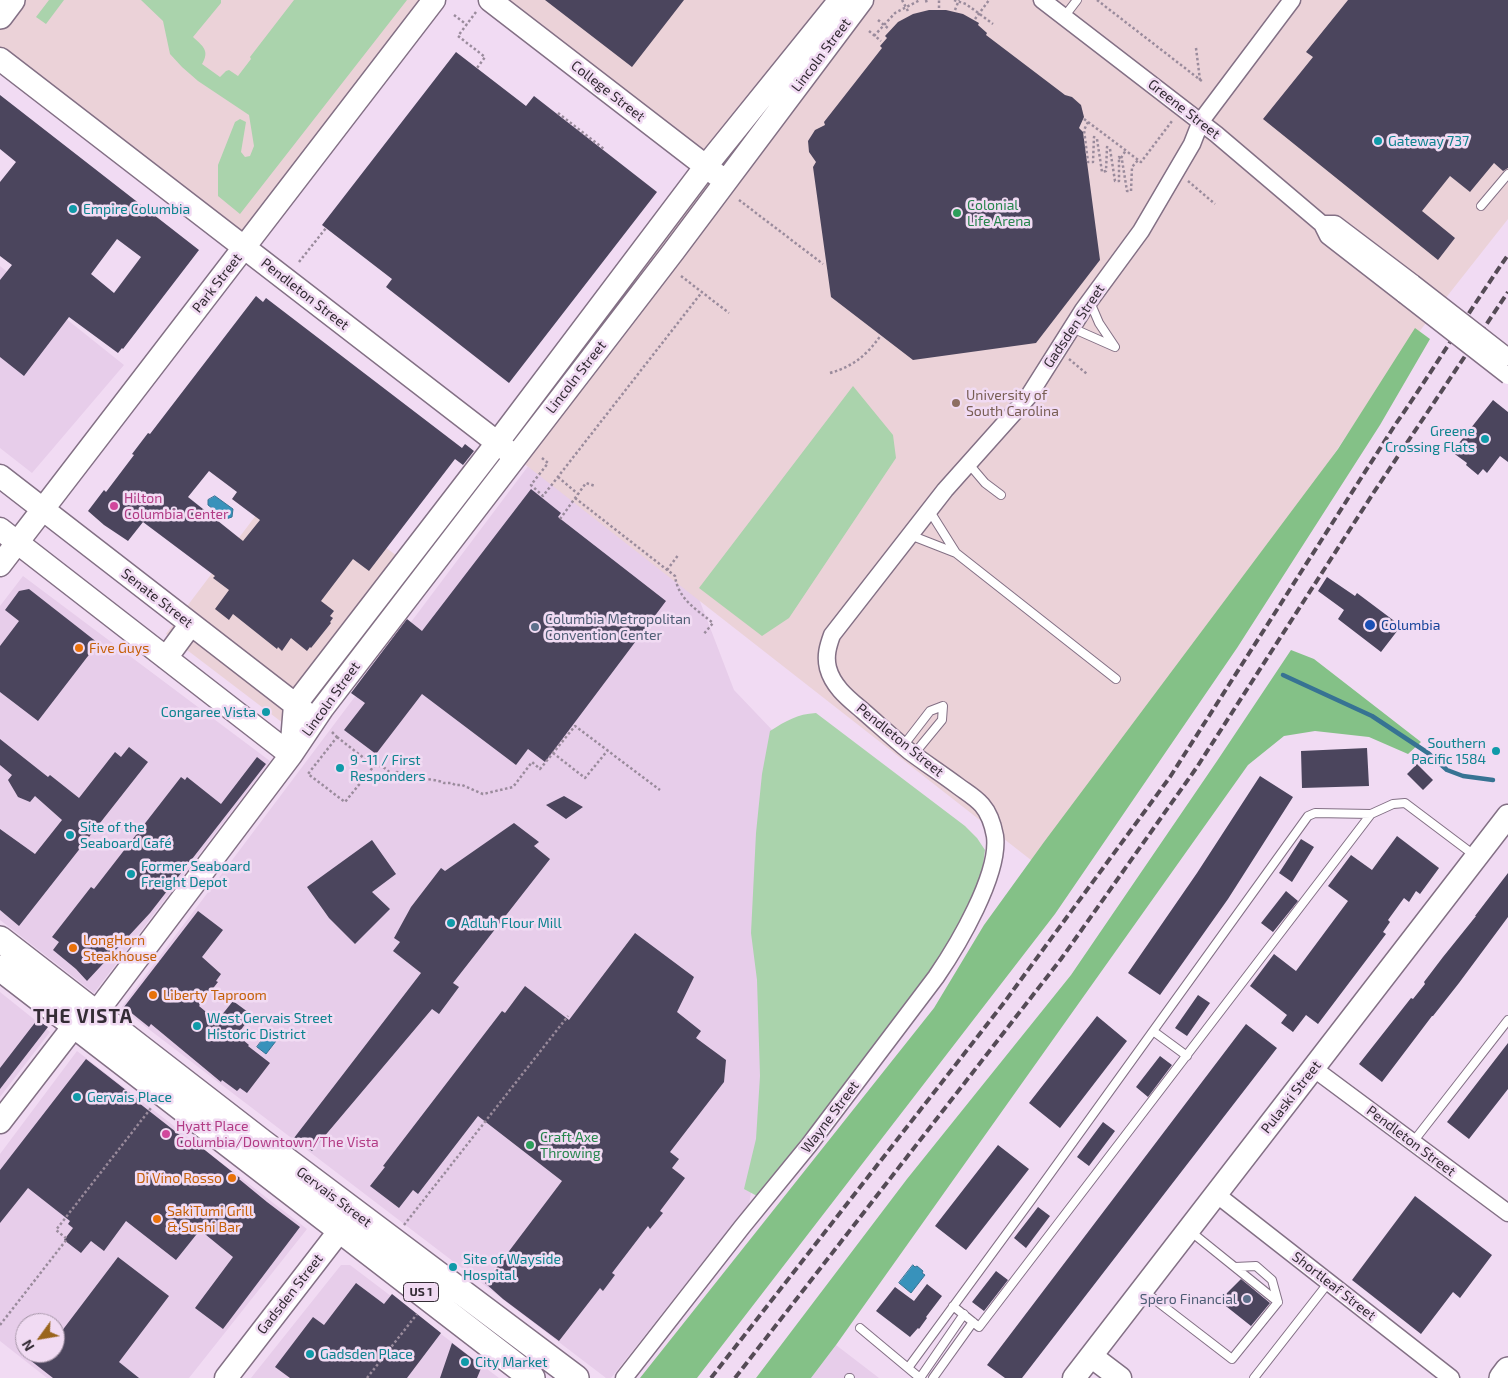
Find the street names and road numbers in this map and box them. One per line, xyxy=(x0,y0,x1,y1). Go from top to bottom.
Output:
street label: Lincoln Street xyxy=(788,15,854,95)
street label: College Street xyxy=(568,57,648,125)
street label: Greene Street xyxy=(1145,76,1223,142)
street label: Park Street xyxy=(189,250,245,316)
street label: Pendleton Street xyxy=(258,254,352,334)
street label: Gadsden Street xyxy=(1040,281,1108,371)
street label: Lincoln Street xyxy=(542,337,610,417)
street label: Senate Street xyxy=(118,565,196,631)
street label: Lincoln Street xyxy=(298,659,364,739)
street label: Pendleton Street xyxy=(853,700,947,780)
street label: Pulaski Street xyxy=(1257,1057,1325,1137)
street label: Wayne Street xyxy=(797,1078,863,1156)
street label: Pendleton Street xyxy=(1363,1102,1459,1180)
street label: Gervais Street xyxy=(293,1163,375,1231)
street label: Shortleaf Street xyxy=(1289,1248,1379,1324)
street label: Gadsden Street xyxy=(253,1250,327,1338)
road number: US 1 xyxy=(404,1282,438,1301)

